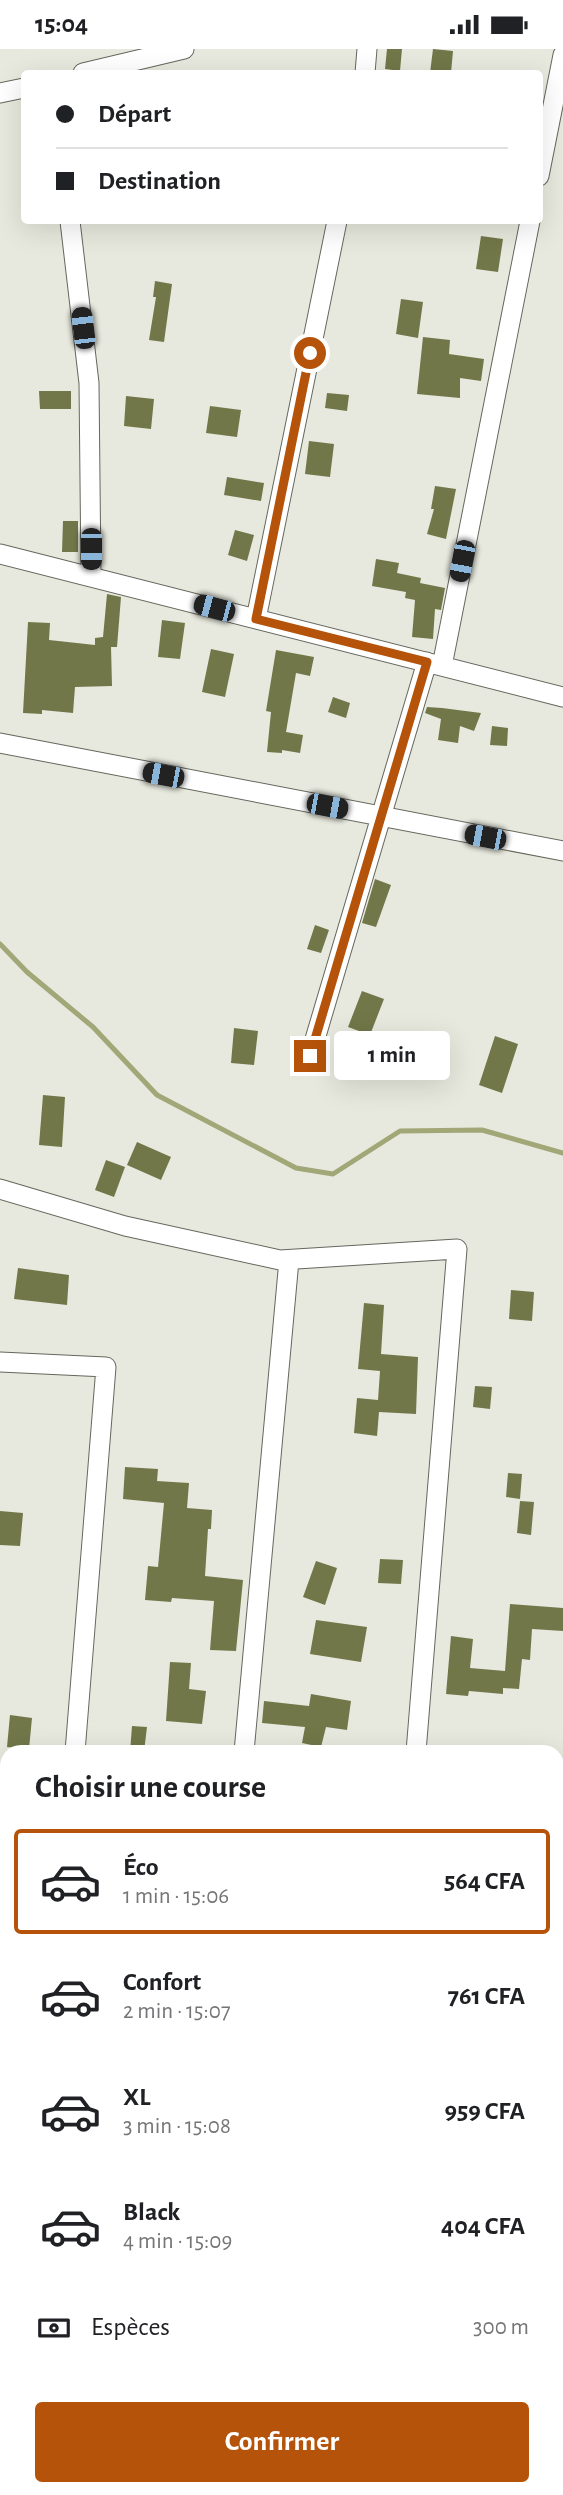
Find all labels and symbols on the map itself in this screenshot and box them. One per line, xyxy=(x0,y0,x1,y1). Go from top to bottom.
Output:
car xyxy=(71,306,96,350)
route start xyxy=(294,337,326,369)
car xyxy=(81,528,102,570)
car xyxy=(448,538,477,584)
car xyxy=(191,592,238,624)
car xyxy=(141,761,186,789)
car xyxy=(305,792,350,820)
car xyxy=(463,823,508,851)
callout: 1 min xyxy=(334,1031,450,1081)
route end xyxy=(294,1040,326,1072)

